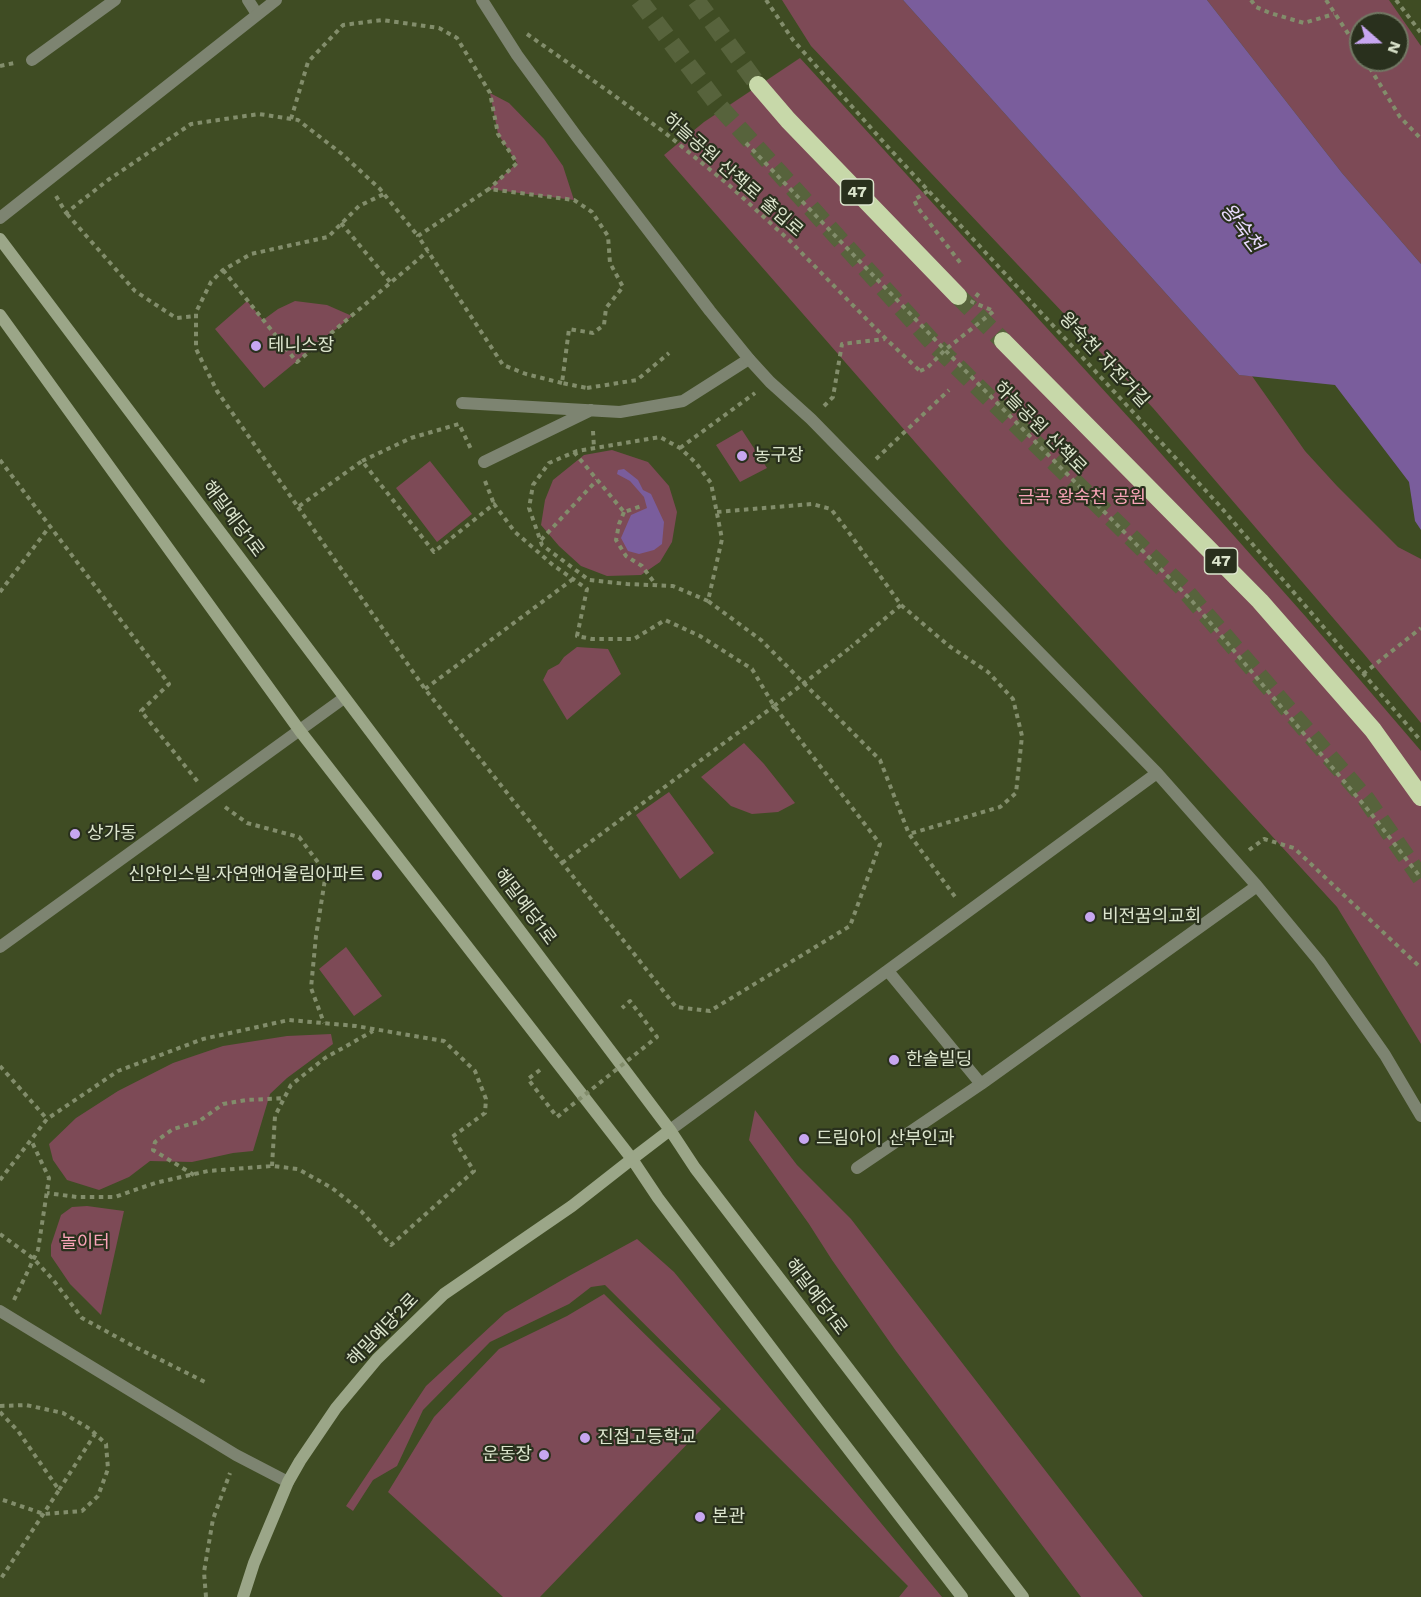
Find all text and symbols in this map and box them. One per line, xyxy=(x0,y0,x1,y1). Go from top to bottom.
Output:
north arrow xyxy=(1349,12,1409,72)
text: N xyxy=(1384,39,1405,56)
street label: 하늘공원 산책로 출입로 xyxy=(659,109,807,241)
road number: 47 xyxy=(840,179,874,205)
water label: 왕숙천 xyxy=(1215,199,1267,257)
street label: 왕숙천 자전거길 xyxy=(1054,308,1154,412)
place label: 테니스장 xyxy=(268,335,334,357)
marker: 테니스장 xyxy=(249,339,263,353)
street label: 하늘공원 산책로 xyxy=(989,377,1091,479)
place label: 농구장 xyxy=(754,445,804,467)
marker: 농구장 xyxy=(735,449,749,463)
street label: 해밀예당1로 xyxy=(197,477,269,561)
park label: 금곡 왕숙천 공원 xyxy=(1018,487,1146,509)
road number: 47 xyxy=(1204,548,1238,574)
place label: 상가동 xyxy=(87,823,137,845)
marker: 상가동 xyxy=(68,827,82,841)
place label: 신안인스빌.자연앤어울림아파트 xyxy=(128,864,365,886)
street label: 해밀예당1로 xyxy=(489,865,561,949)
marker: 신안인스빌.자연앤어울림아파트 xyxy=(370,868,384,882)
place label: 비전꿈의교회 xyxy=(1102,906,1201,928)
marker: 비전꿈의교회 xyxy=(1083,910,1097,924)
place label: 한솔빌딩 xyxy=(906,1049,972,1071)
marker: 한솔빌딩 xyxy=(887,1053,901,1067)
place label: 드림아이 산부인과 xyxy=(816,1128,955,1150)
marker: 드림아이 산부인과 xyxy=(797,1132,811,1146)
park label: 놀이터 xyxy=(60,1232,110,1254)
street label: 해밀예당1로 xyxy=(780,1255,852,1339)
street label: 해밀예당2로 xyxy=(343,1289,423,1371)
place label: 진접고등학교 xyxy=(597,1427,696,1449)
marker: 진접고등학교 xyxy=(578,1431,592,1445)
place label: 운동장 xyxy=(482,1444,532,1466)
marker: 운동장 xyxy=(537,1448,551,1462)
place label: 본관 xyxy=(712,1506,745,1528)
marker: 본관 xyxy=(693,1510,707,1524)

